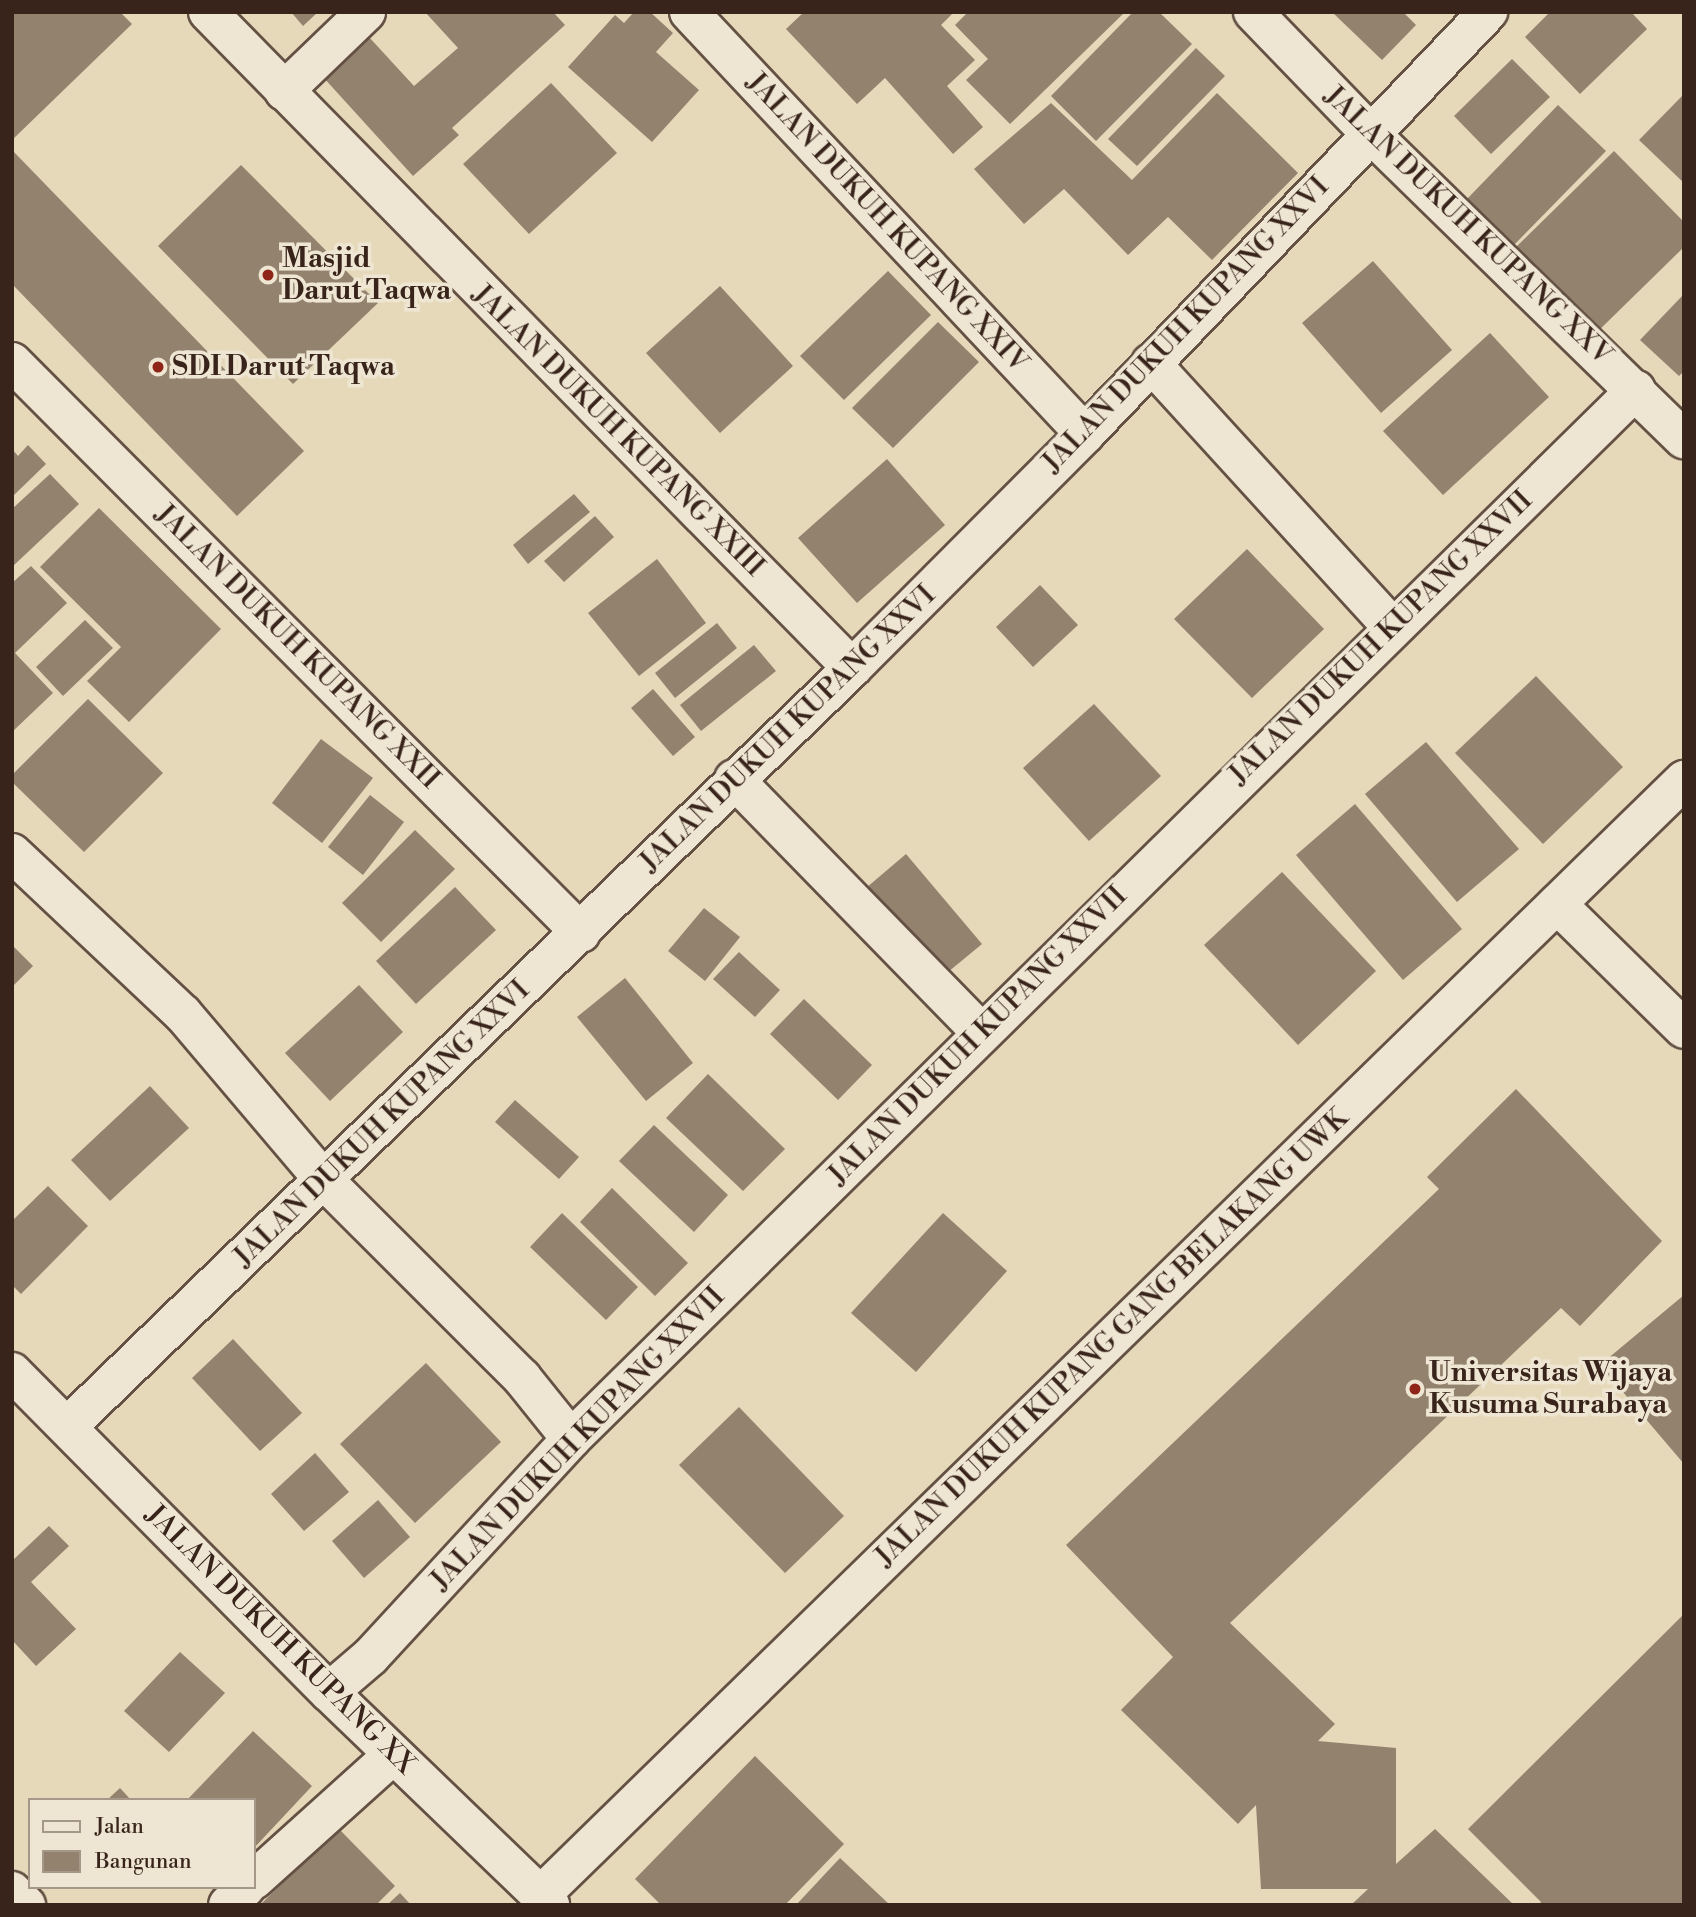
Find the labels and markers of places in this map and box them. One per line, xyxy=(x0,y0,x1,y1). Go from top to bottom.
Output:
place label: Masjid Darut Taqwa xyxy=(282,242,451,308)
marker: Masjid Darut Taqwa xyxy=(260,267,276,283)
place label: SDI Darut Taqwa xyxy=(172,350,395,384)
marker: SDI Darut Taqwa xyxy=(150,359,166,375)
place label: Universitas Wijaya Kusuma Surabaya xyxy=(1429,1356,1672,1422)
marker: Universitas Wijaya Kusuma Surabaya xyxy=(1407,1381,1423,1397)

